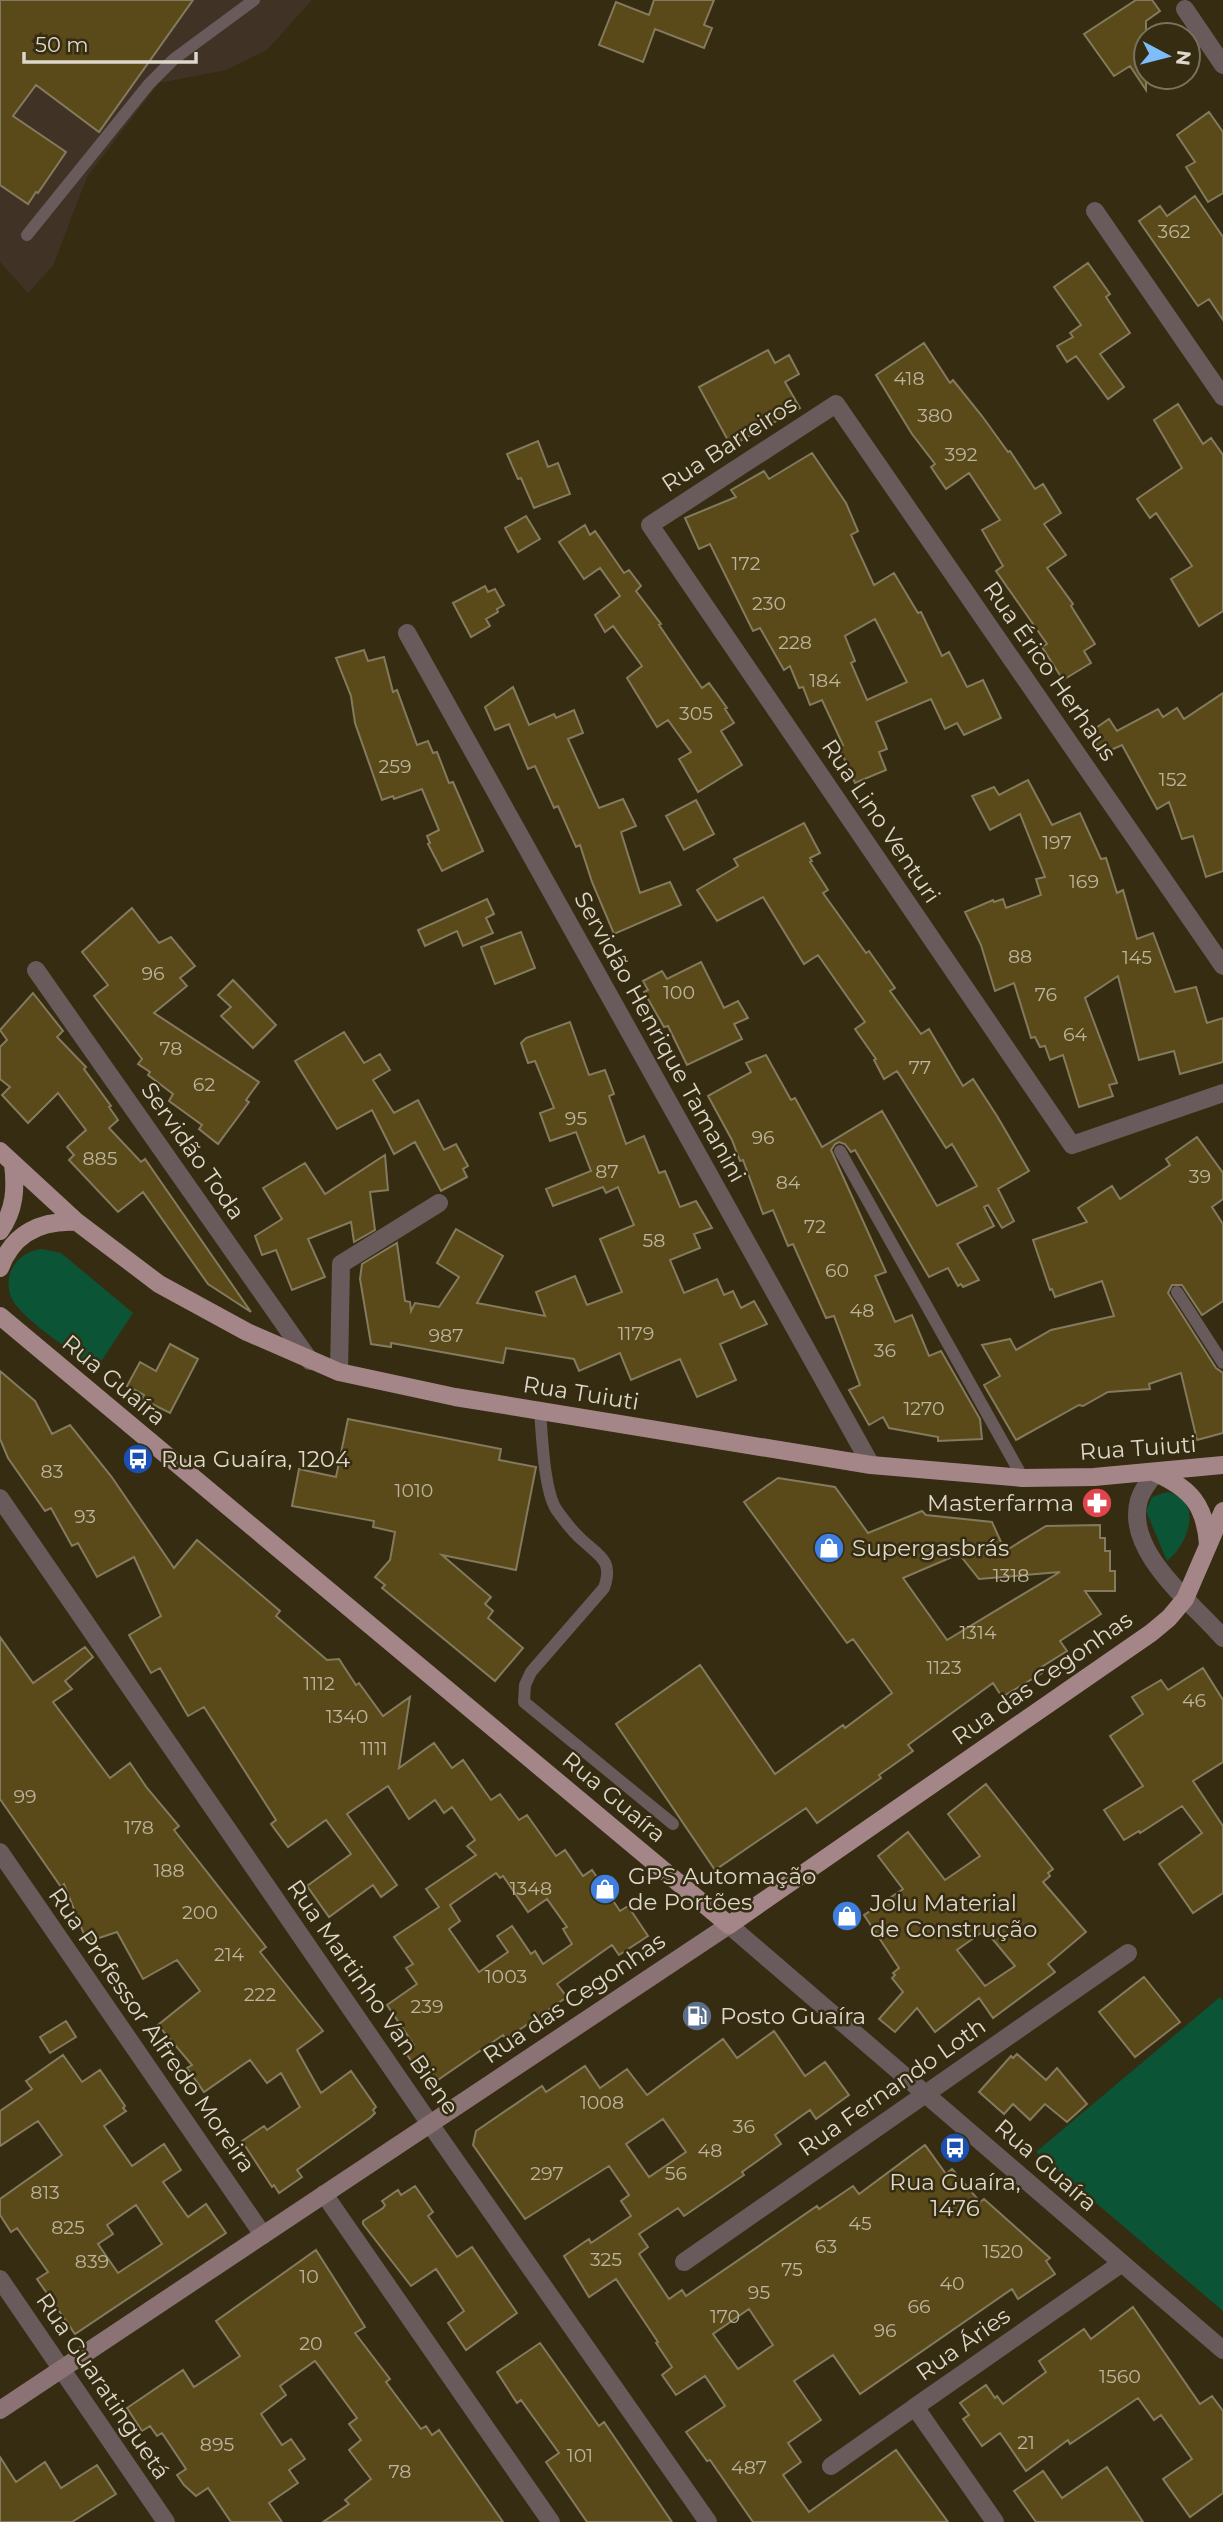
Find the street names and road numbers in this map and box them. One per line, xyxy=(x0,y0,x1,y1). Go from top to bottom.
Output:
street label: Rua Barreiros xyxy=(656,390,802,498)
street label: Rua Érico Herhaus xyxy=(977,576,1123,766)
street label: Rua Lino Venturi xyxy=(816,734,946,908)
street label: Servidão Henrique Tamanini xyxy=(568,887,752,1187)
street label: Servidão Toda xyxy=(135,1077,251,1225)
street label: Rua Guaíra xyxy=(57,1329,171,1431)
street label: Rua Tuiuti xyxy=(521,1370,641,1416)
street label: Rua Tuiuti xyxy=(1079,1430,1197,1466)
street label: Rua das Cegonhas xyxy=(946,1605,1138,1751)
street label: Rua Guaíra xyxy=(557,1746,671,1848)
street label: Rua Martinho Van Biene xyxy=(281,1874,465,2120)
street label: Rua Professor Alfredo Moreira xyxy=(43,1882,261,2178)
street label: Rua das Cegonhas xyxy=(478,1927,670,2069)
street label: Rua Fernando Loth xyxy=(793,2012,991,2162)
street label: Rua Guaíra xyxy=(989,2113,1103,2217)
street label: Rua Guaratinguetá xyxy=(30,2287,176,2485)
street label: Rua Áries xyxy=(911,2301,1015,2387)

